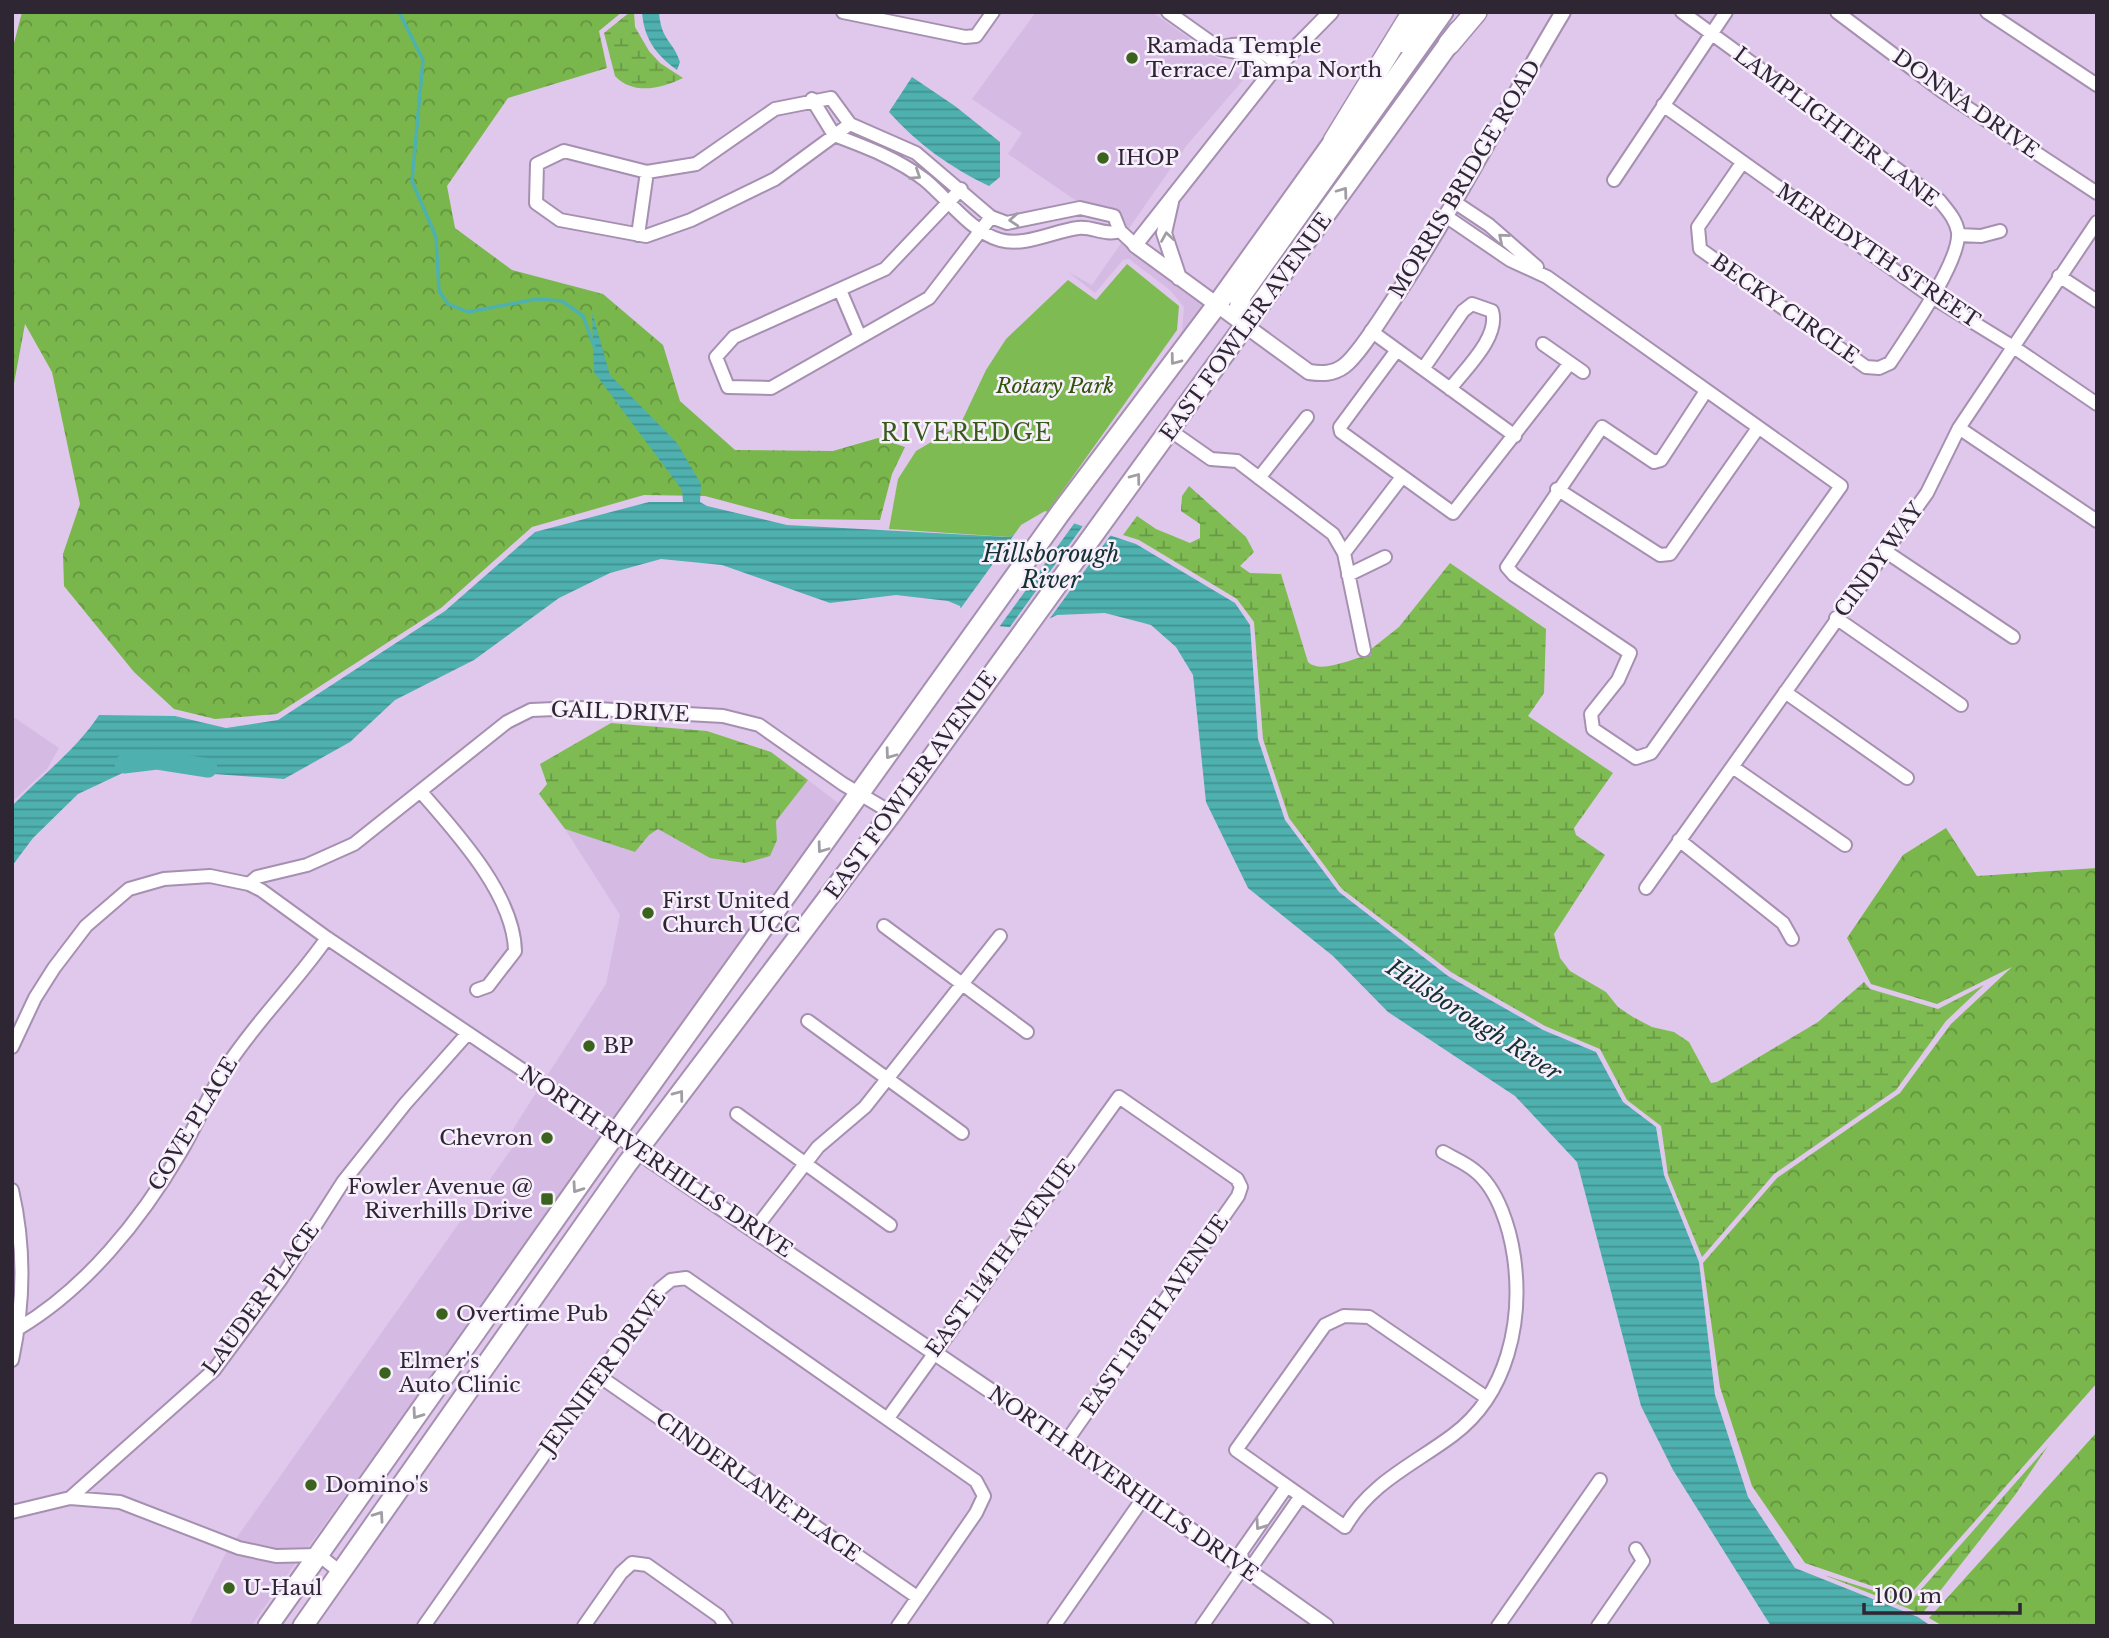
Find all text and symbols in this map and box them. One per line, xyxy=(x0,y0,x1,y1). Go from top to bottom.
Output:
place label: Ramada Temple Terrace/Tampa North xyxy=(1146,33,1382,83)
street label: LAMPLIGHTER LANE xyxy=(1728,41,1944,213)
street label: DONNA DRIVE xyxy=(1888,44,2044,164)
marker: Ramada Temple Terrace/Tampa North xyxy=(1124,50,1140,66)
street label: MORRIS BRIDGE ROAD xyxy=(1384,55,1546,303)
place label: IHOP xyxy=(1117,145,1179,171)
marker: IHOP xyxy=(1095,150,1111,166)
one-way arrow xyxy=(908,167,921,179)
street label: MEREDYTH STREET xyxy=(1771,178,1985,334)
one-way arrow xyxy=(1335,187,1347,200)
street label: EAST FOWLER AVENUE xyxy=(1155,208,1337,446)
one-way arrow xyxy=(1008,212,1019,227)
one-way arrow xyxy=(1160,231,1175,243)
one-way arrow xyxy=(1498,234,1511,246)
street label: BECKY CIRCLE xyxy=(1706,248,1864,370)
one-way arrow xyxy=(1171,352,1184,365)
park label: Rotary Park xyxy=(995,373,1114,399)
district label: RIVEREDGE xyxy=(881,419,1053,447)
one-way arrow xyxy=(1127,473,1140,486)
street label: CINDY WAY xyxy=(1829,497,1930,622)
water label: Hillsborough River xyxy=(981,540,1120,594)
street label: EAST FOWLER AVENUE xyxy=(820,666,1002,904)
street label: GAIL DRIVE xyxy=(550,697,690,727)
one-way arrow xyxy=(886,746,898,759)
one-way arrow xyxy=(818,840,830,853)
place label: First United Church UCC xyxy=(662,888,800,938)
marker: First United Church UCC xyxy=(640,905,656,921)
water label: Hillsborough River xyxy=(1381,953,1568,1088)
place label: BP xyxy=(603,1033,633,1059)
marker: BP xyxy=(581,1038,597,1054)
street label: COVE PLACE xyxy=(143,1052,243,1196)
street label: NORTH RIVERHILLS DRIVE xyxy=(515,1061,797,1263)
one-way arrow xyxy=(671,1090,684,1103)
place label: Chevron xyxy=(439,1125,533,1151)
marker: Chevron xyxy=(539,1130,555,1146)
street label: EAST 114TH AVENUE xyxy=(921,1154,1081,1362)
place label: Fowler Avenue @ Riverhills Drive xyxy=(348,1174,533,1224)
one-way arrow xyxy=(572,1180,585,1193)
marker: Fowler Avenue @ Riverhills Drive xyxy=(539,1191,555,1207)
street label: EAST 113TH AVENUE xyxy=(1076,1210,1234,1420)
street label: LAUDER PLACE xyxy=(197,1218,325,1380)
street label: JENNIFER DRIVE xyxy=(533,1285,671,1462)
place label: Overtime Pub xyxy=(456,1301,608,1327)
marker: Overtime Pub xyxy=(434,1306,450,1322)
place label: Elmer's Auto Clinic xyxy=(398,1348,520,1398)
marker: Elmer's Auto Clinic xyxy=(377,1365,393,1381)
street label: NORTH RIVERHILLS DRIVE xyxy=(983,1381,1263,1587)
one-way arrow xyxy=(413,1406,425,1419)
street label: CINDERLANE PLACE xyxy=(651,1406,865,1568)
place label: Domino's xyxy=(325,1472,429,1498)
marker: Domino's xyxy=(303,1477,319,1493)
one-way arrow xyxy=(371,1511,383,1524)
one-way arrow xyxy=(1256,1517,1268,1530)
scale bar xyxy=(1864,1572,2020,1616)
place label: U-Haul xyxy=(243,1575,323,1601)
marker: U-Haul xyxy=(221,1580,237,1596)
text: 100 m xyxy=(1874,1583,1942,1609)

